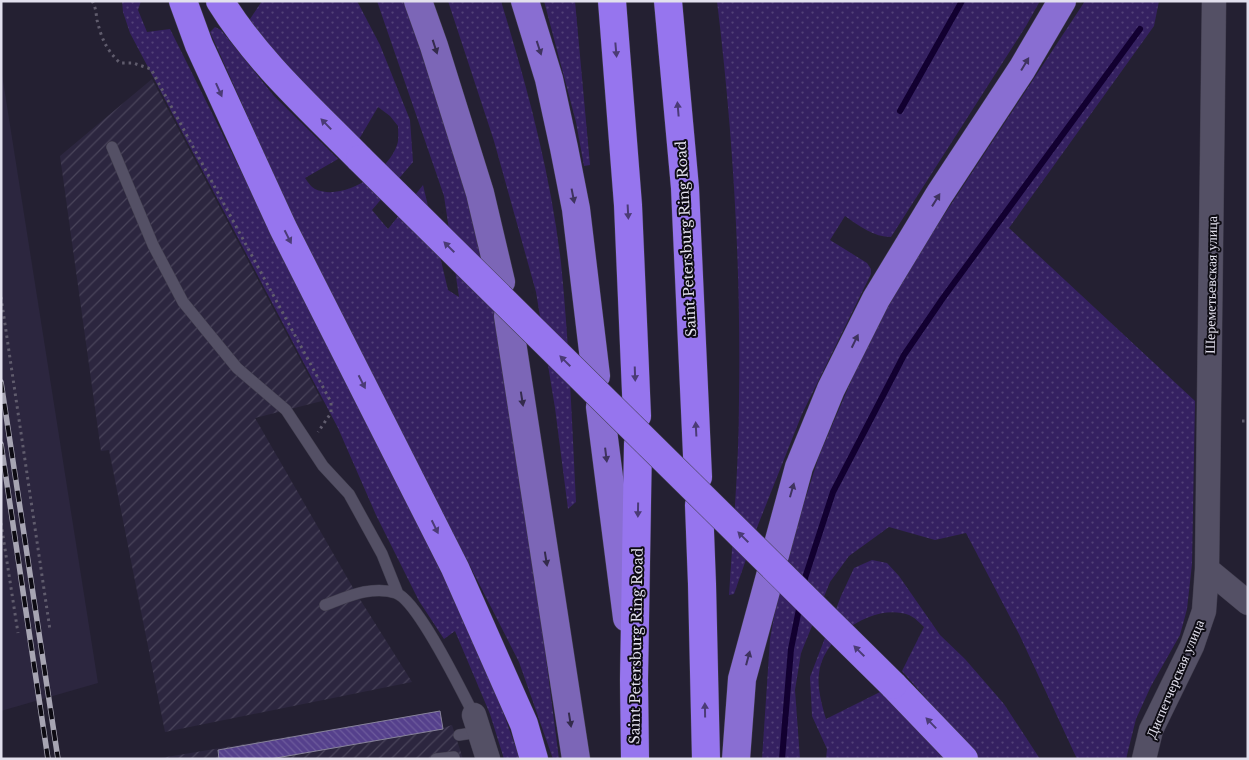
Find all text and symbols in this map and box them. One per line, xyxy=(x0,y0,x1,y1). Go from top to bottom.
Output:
one-way arrow xyxy=(431,40,439,55)
one-way arrow xyxy=(536,40,544,55)
one-way arrow xyxy=(612,42,620,58)
one-way arrow xyxy=(1020,58,1030,71)
one-way arrow xyxy=(216,83,224,97)
one-way arrow xyxy=(674,101,682,117)
one-way arrow xyxy=(320,118,332,130)
street label: Saint Petersburg Ring Road xyxy=(672,140,700,338)
one-way arrow xyxy=(570,189,578,205)
one-way arrow xyxy=(932,194,941,207)
one-way arrow xyxy=(625,204,633,220)
street label: Шереметьевская улица xyxy=(1201,215,1221,354)
one-way arrow xyxy=(284,230,292,244)
one-way arrow xyxy=(443,241,455,253)
one-way arrow xyxy=(851,334,859,348)
one-way arrow xyxy=(559,355,571,367)
one-way arrow xyxy=(631,366,639,382)
one-way arrow xyxy=(358,375,366,389)
one-way arrow xyxy=(518,391,526,407)
one-way arrow xyxy=(691,420,699,436)
one-way arrow xyxy=(602,447,610,463)
one-way arrow xyxy=(788,483,796,498)
one-way arrow xyxy=(633,503,641,519)
one-way arrow xyxy=(431,520,439,534)
one-way arrow xyxy=(737,531,749,543)
street label: Saint Petersburg Ring Road xyxy=(625,547,647,744)
one-way arrow xyxy=(542,552,550,568)
street label: Диспетчерская улица xyxy=(1142,616,1208,741)
one-way arrow xyxy=(853,645,865,657)
one-way arrow xyxy=(744,651,752,666)
one-way arrow xyxy=(701,702,709,718)
one-way arrow xyxy=(566,712,574,728)
one-way arrow xyxy=(925,717,937,729)

